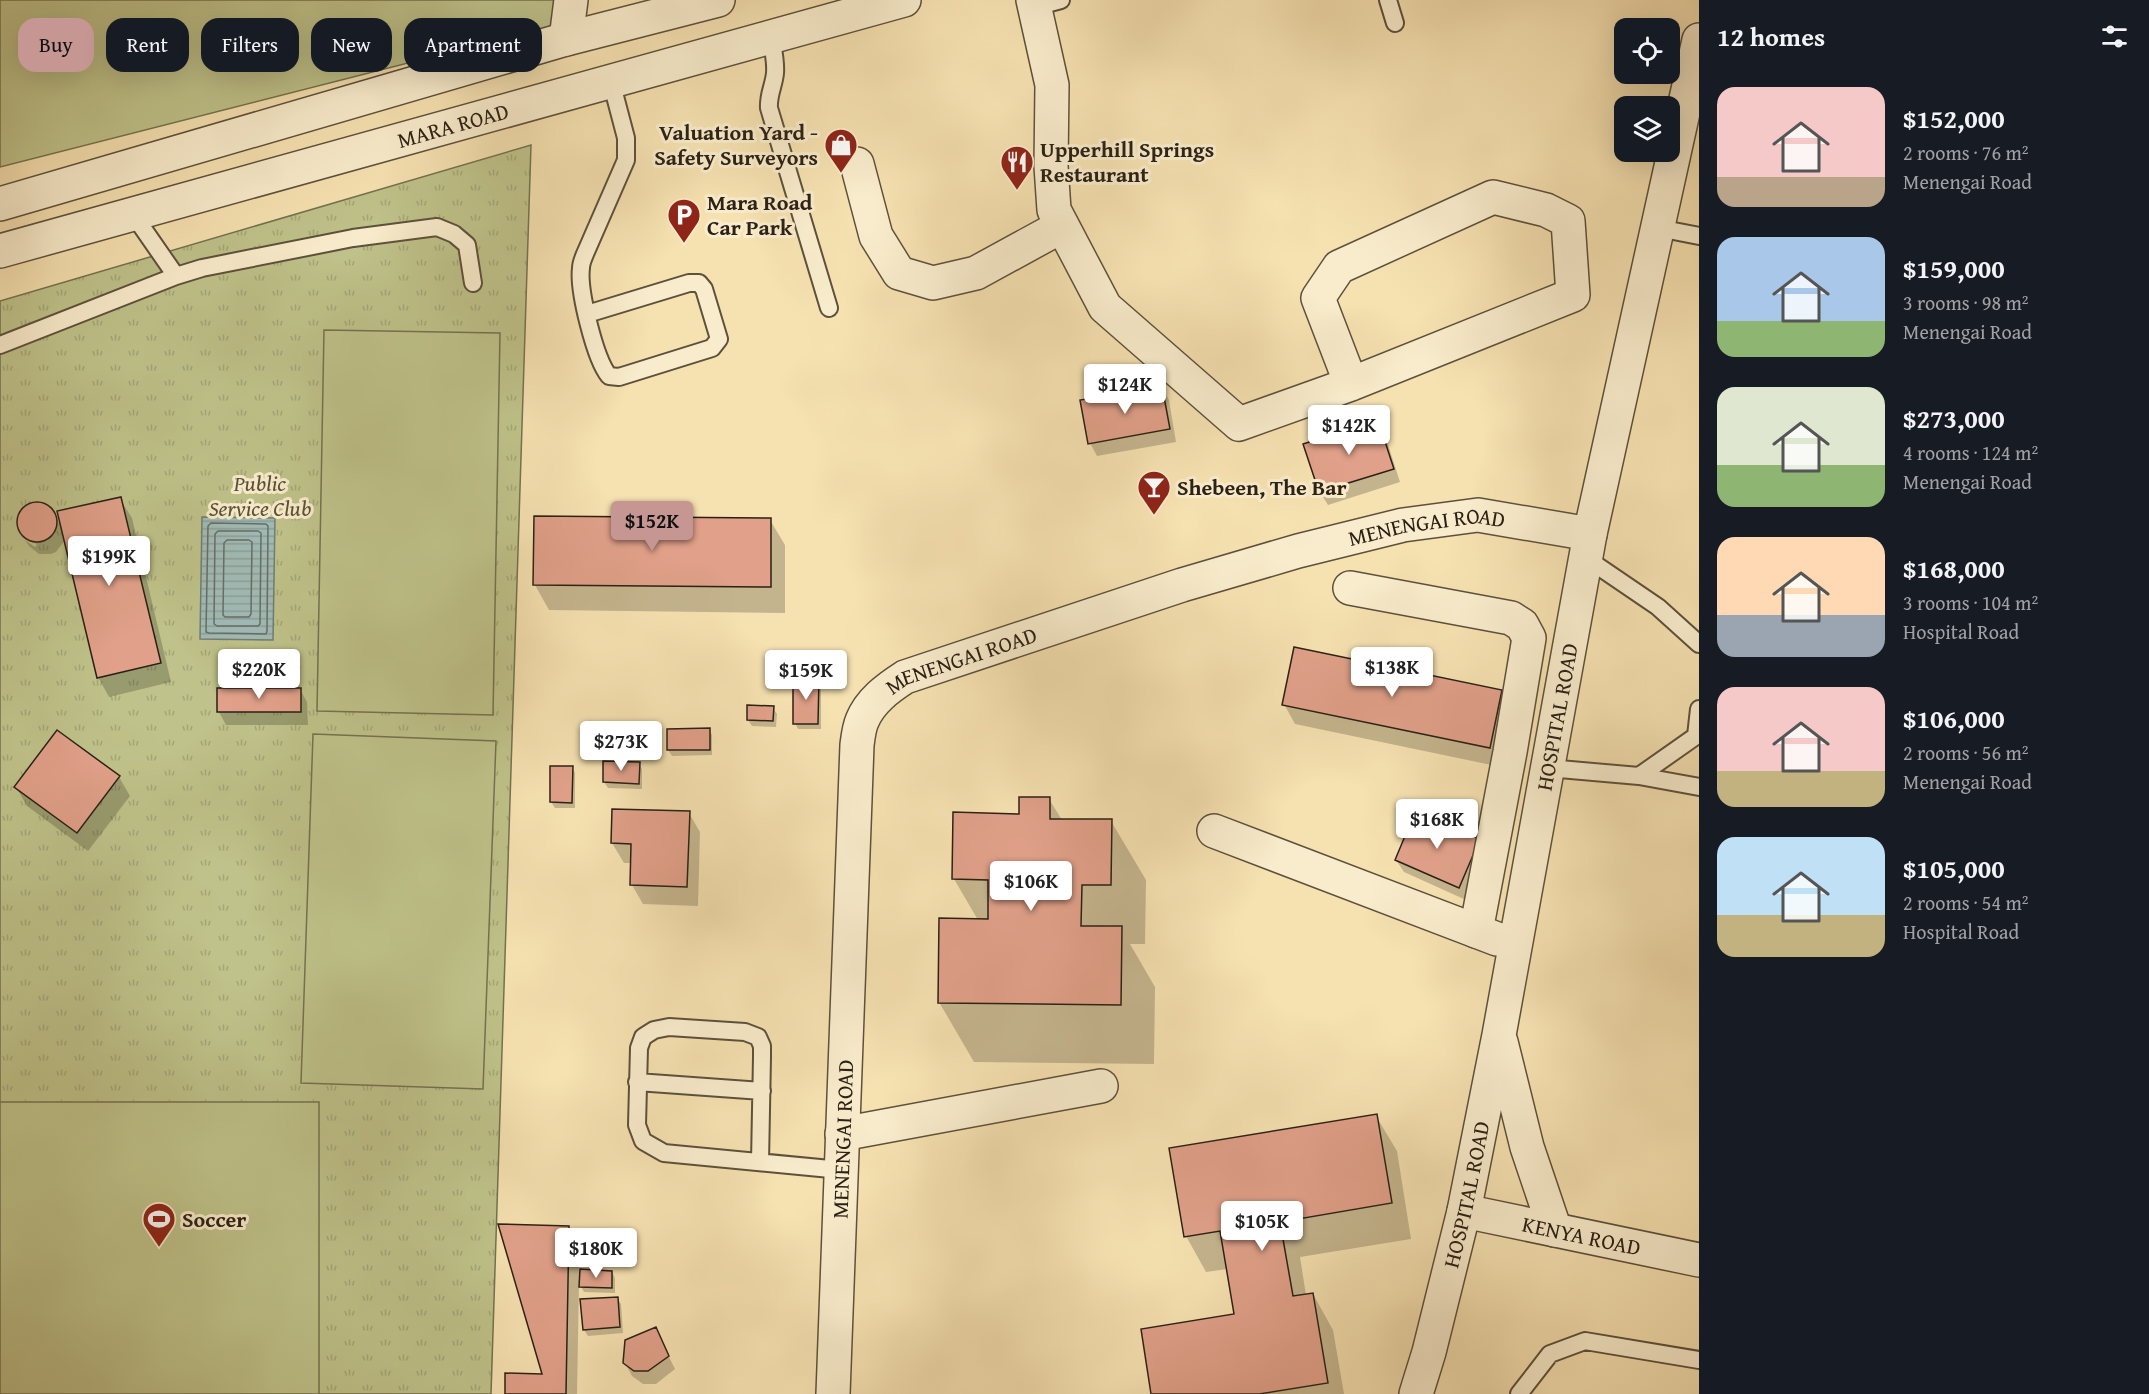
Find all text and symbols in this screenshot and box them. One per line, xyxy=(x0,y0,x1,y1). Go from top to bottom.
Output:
text: 12 homes xyxy=(1717,17,1825,56)
chip: Buy xyxy=(18,18,94,72)
chip: Rent xyxy=(106,18,189,72)
chip: Filters xyxy=(201,18,299,72)
chip: New xyxy=(311,18,392,72)
chip: Apartment xyxy=(404,18,542,72)
map controls xyxy=(1614,18,1680,162)
button: locate xyxy=(1614,18,1680,84)
icon: filters xyxy=(2098,20,2131,53)
street label: MARA ROAD xyxy=(393,95,512,156)
button: layers xyxy=(1614,96,1680,162)
text: $152,000 xyxy=(1903,99,2005,138)
icon: home xyxy=(1765,111,1837,183)
place label: Valuation Yard - Safety Surveyors xyxy=(654,116,818,173)
shop icon: Valuation Yard - Safety Surveyors xyxy=(823,127,859,174)
place label: Upperhill Springs Restaurant xyxy=(1040,133,1214,190)
text: 2 rooms · 76 m² xyxy=(1903,138,2029,167)
restaurant icon: Upperhill Springs Restaurant xyxy=(999,144,1035,191)
text: Menengai Road xyxy=(1903,167,2032,196)
place label: Mara Road Car Park xyxy=(707,186,813,243)
parking icon: Mara Road Car Park xyxy=(666,197,702,244)
text: $159,000 xyxy=(1903,249,2005,288)
icon: home xyxy=(1765,261,1837,333)
text: 3 rooms · 98 m² xyxy=(1903,288,2029,317)
text: Menengai Road xyxy=(1903,317,2032,346)
pin: $124K xyxy=(1083,364,1167,415)
text: $124K xyxy=(1098,369,1152,398)
text: $273,000 xyxy=(1903,399,2005,438)
pin: $142K xyxy=(1307,405,1391,456)
text: $142K xyxy=(1322,410,1376,439)
icon: home xyxy=(1765,411,1837,483)
text: 4 rooms · 124 m² xyxy=(1903,438,2038,467)
park label: Public Service Club xyxy=(209,467,311,524)
text: Menengai Road xyxy=(1903,467,2032,496)
bar icon: Shebeen, The Bar xyxy=(1136,469,1172,516)
place label: Shebeen, The Bar xyxy=(1177,471,1347,503)
street label: MENENGAI ROAD xyxy=(1345,499,1508,554)
pin: $152K xyxy=(610,501,694,552)
text: $152K xyxy=(625,506,679,535)
pin: $199K xyxy=(67,536,151,587)
text: $199K xyxy=(82,541,136,570)
text: $168,000 xyxy=(1903,549,2005,588)
icon: home xyxy=(1765,561,1837,633)
text: 3 rooms · 104 m² xyxy=(1903,588,2038,617)
text: Hospital Road xyxy=(1903,617,2019,646)
street label: MENENGAI ROAD xyxy=(878,618,1041,702)
street label: HOSPITAL ROAD xyxy=(1528,641,1586,793)
pin: $138K xyxy=(1350,647,1434,698)
pin: $220K xyxy=(217,649,301,700)
pin: $159K xyxy=(764,650,848,701)
text: $138K xyxy=(1365,652,1419,681)
text: $220K xyxy=(232,654,286,683)
text: $159K xyxy=(779,655,833,684)
text: $106,000 xyxy=(1903,699,2005,738)
icon: home xyxy=(1765,711,1837,783)
pin: $273K xyxy=(579,721,663,772)
text: $273K xyxy=(594,726,648,755)
text: 2 rooms · 56 m² xyxy=(1903,738,2029,767)
text: Menengai Road xyxy=(1903,767,2032,796)
pin: $168K xyxy=(1395,799,1479,850)
text: $168K xyxy=(1410,804,1464,833)
text: $105,000 xyxy=(1903,849,2005,888)
pin: $106K xyxy=(989,861,1073,912)
icon: home xyxy=(1765,861,1837,933)
text: $106K xyxy=(1004,866,1058,895)
text: 2 rooms · 54 m² xyxy=(1903,888,2029,917)
text: Hospital Road xyxy=(1903,917,2019,946)
street label: MENENGAI ROAD xyxy=(823,1059,861,1219)
street label: HOSPITAL ROAD xyxy=(1435,1118,1498,1271)
sports icon: Soccer xyxy=(141,1201,177,1248)
pin: $105K xyxy=(1220,1201,1304,1252)
place label: Soccer xyxy=(182,1203,246,1235)
text: $105K xyxy=(1235,1206,1289,1235)
street label: KENYA ROAD xyxy=(1519,1208,1644,1263)
pin: $180K xyxy=(554,1228,638,1279)
text: $180K xyxy=(569,1233,623,1262)

